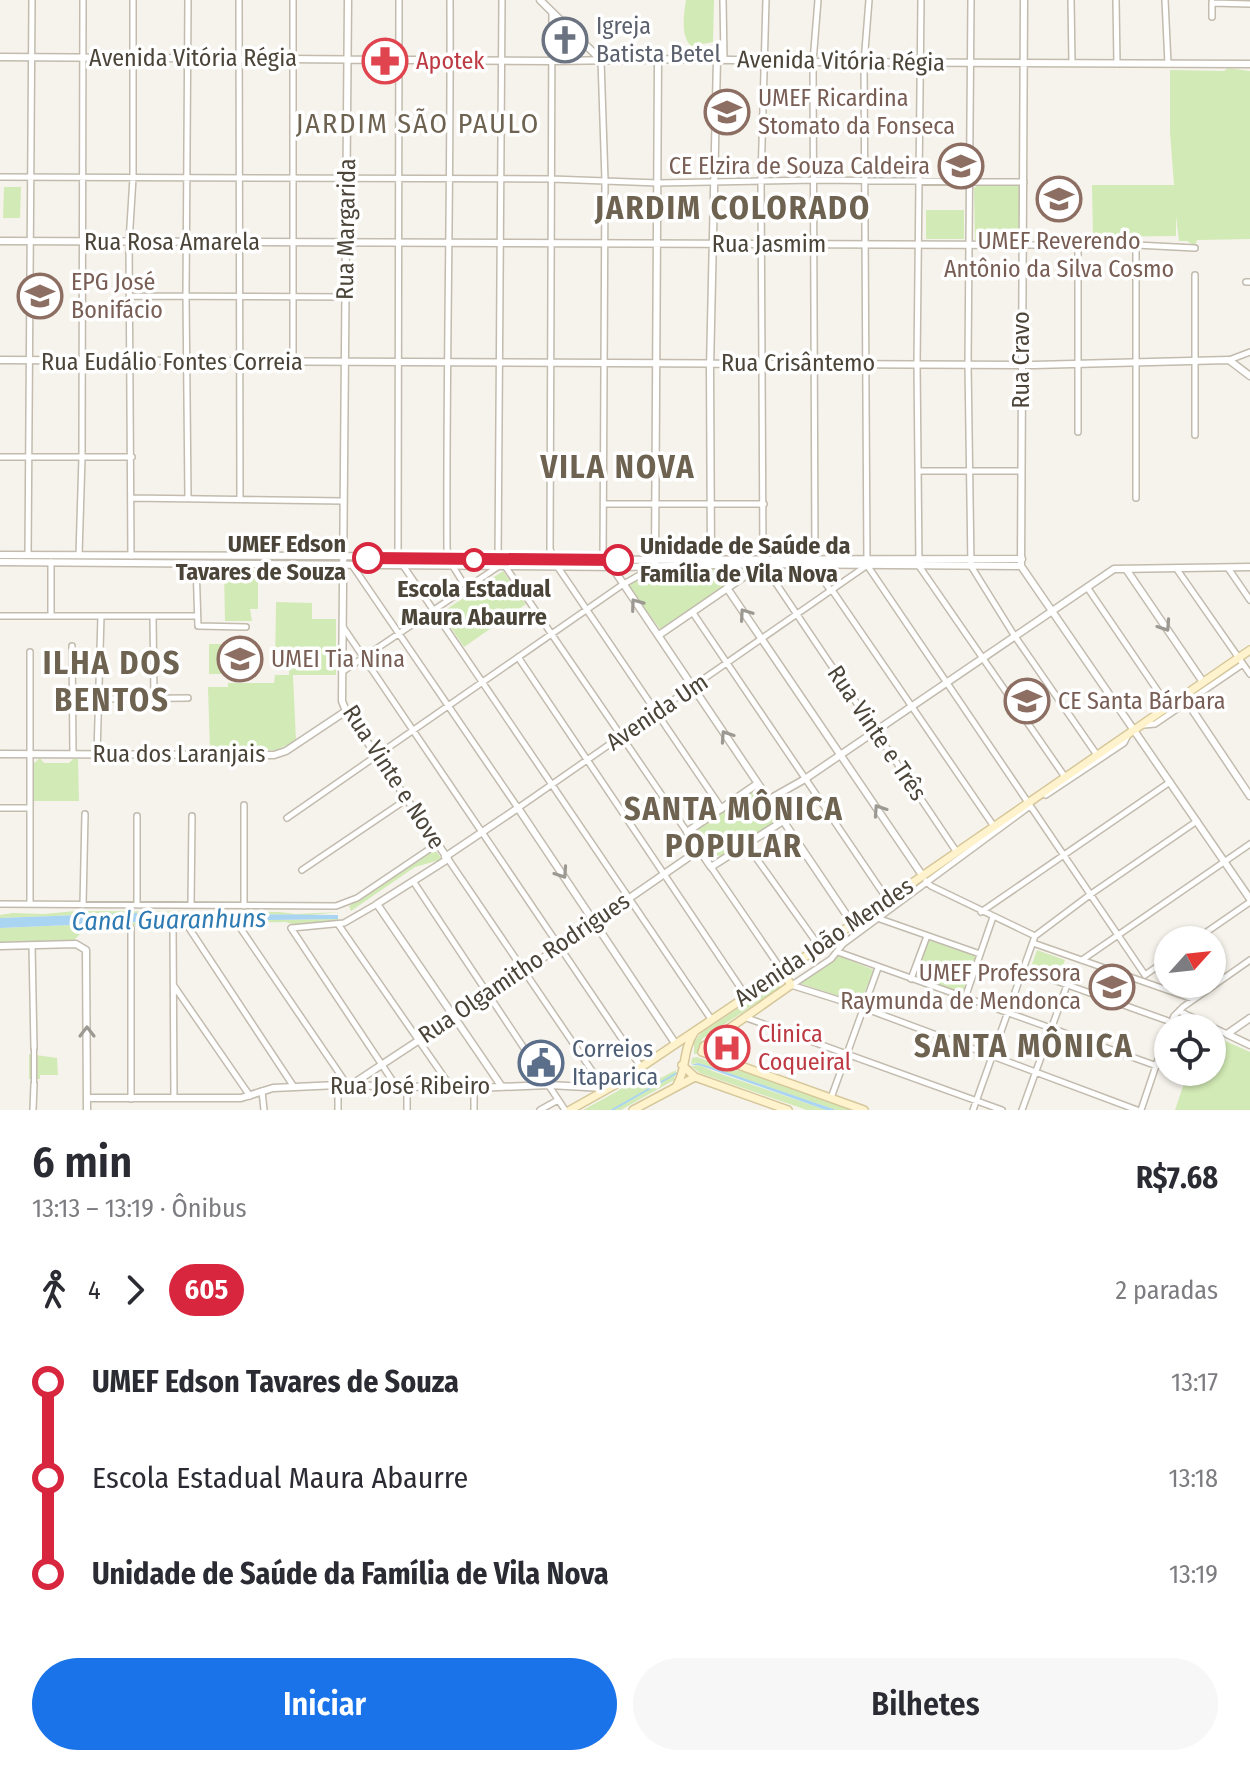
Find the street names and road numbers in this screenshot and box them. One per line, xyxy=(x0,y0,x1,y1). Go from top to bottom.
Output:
street label: Avenida Vitória Régia xyxy=(89,44,297,72)
street label: Avenida Vitória Régia xyxy=(737,45,945,77)
street label: Rua Margarida xyxy=(331,158,361,300)
street label: Rua Rosa Amarela xyxy=(84,228,260,256)
street label: Rua Jasmim xyxy=(712,230,826,258)
street label: Rua Cravo xyxy=(1007,311,1035,409)
street label: Rua Eudálio Fontes Correia xyxy=(41,348,303,376)
street label: Rua Crisântemo xyxy=(721,349,875,377)
street label: Rua Vinte e Três xyxy=(822,660,932,806)
street label: Avenida Um xyxy=(601,668,713,756)
street label: Rua Vinte e Nove xyxy=(337,700,451,854)
street label: Rua dos Laranjais xyxy=(93,740,265,768)
street label: Avenida João Mendes xyxy=(729,872,919,1012)
street label: Rua Olgamitho Rodrigues xyxy=(413,887,635,1049)
street label: Rua José Ribeiro xyxy=(330,1072,490,1100)

